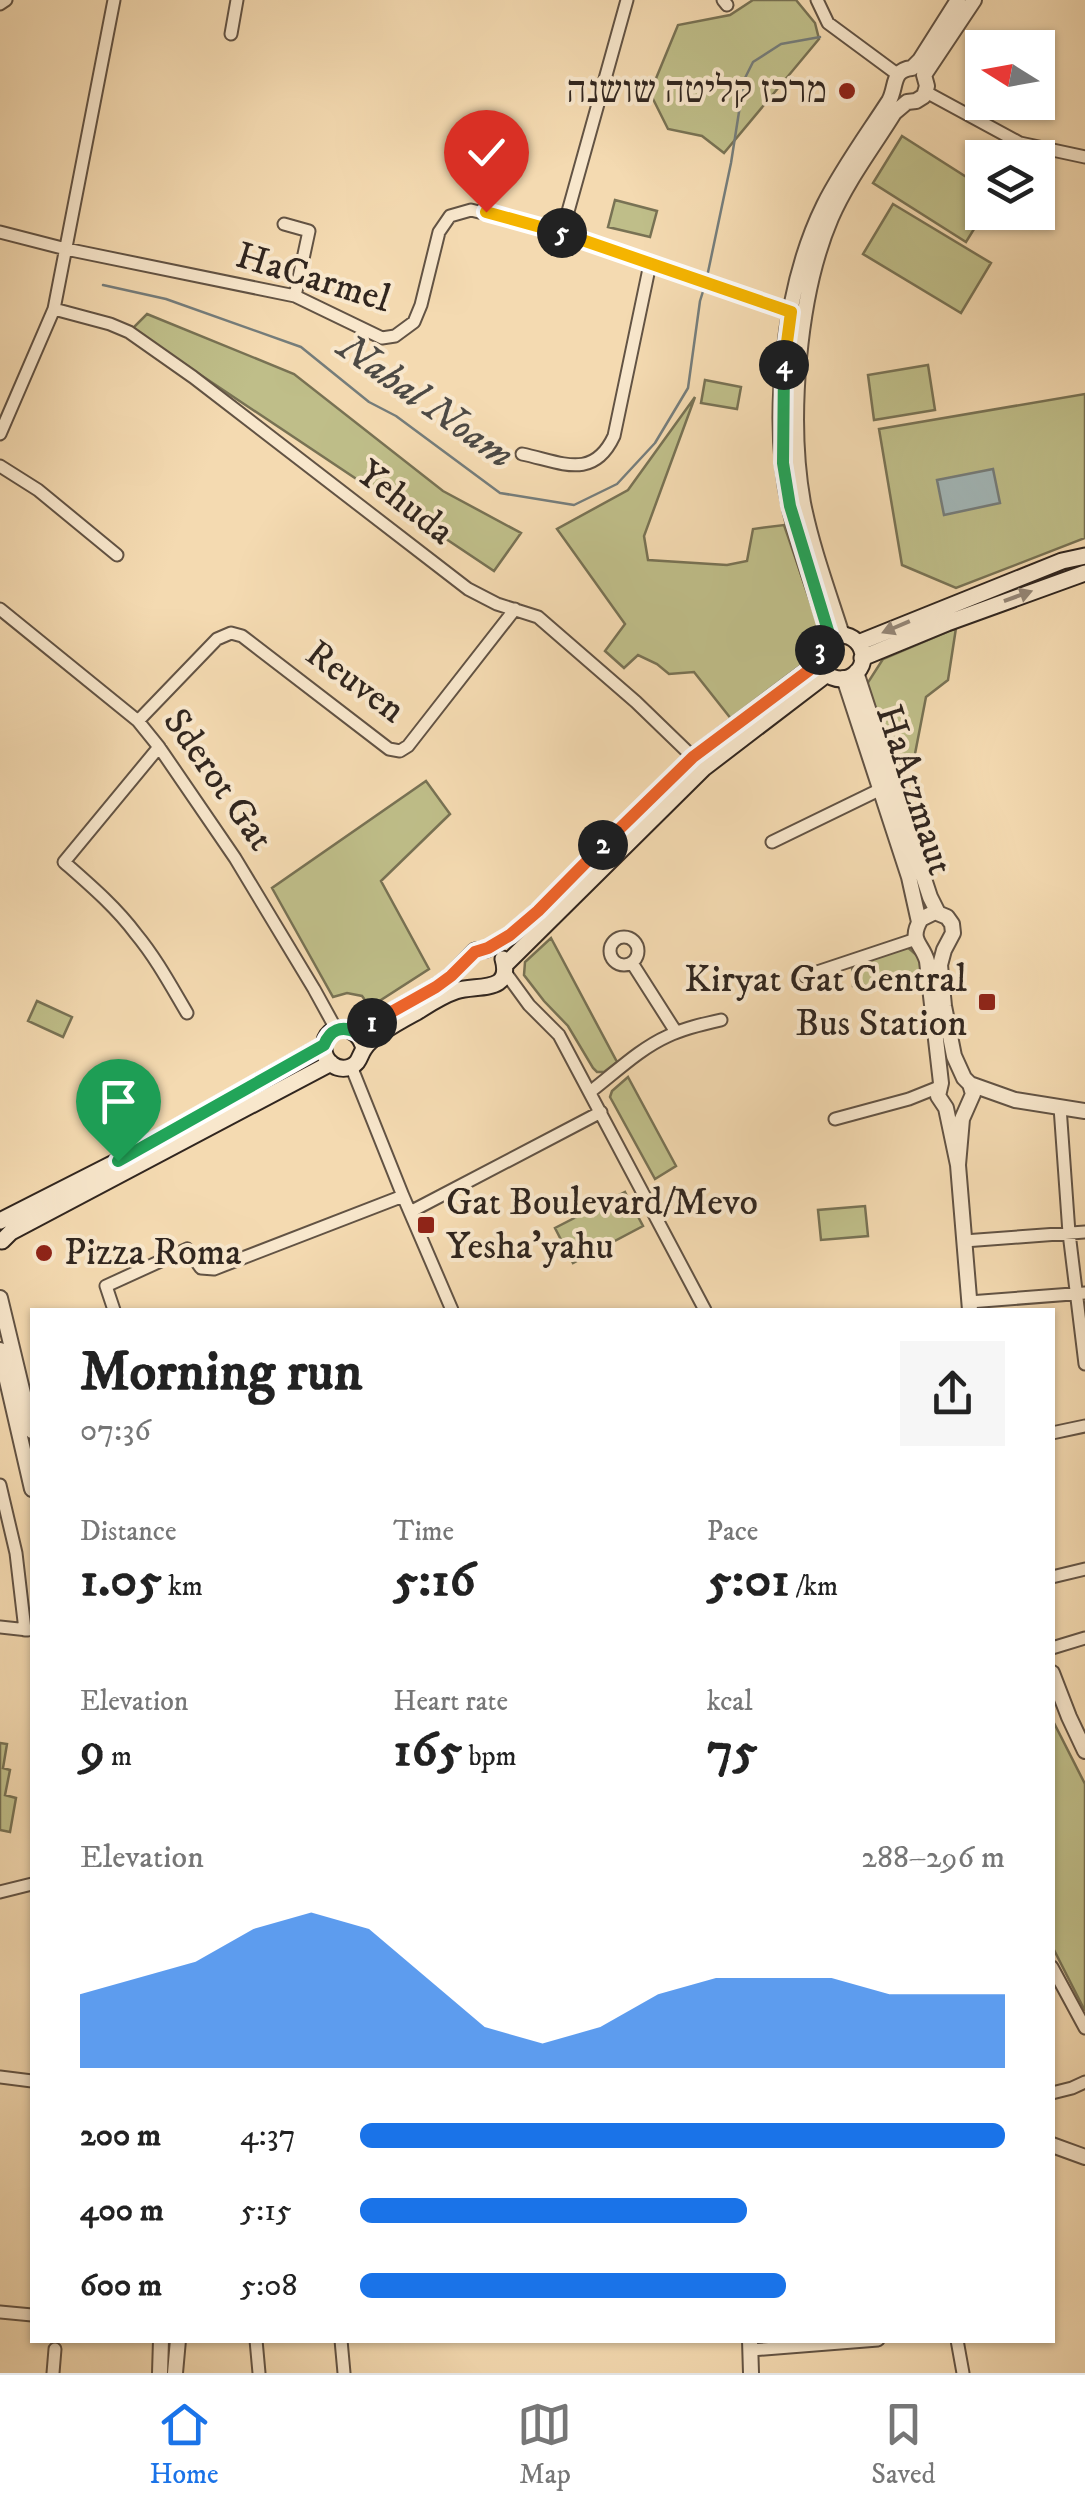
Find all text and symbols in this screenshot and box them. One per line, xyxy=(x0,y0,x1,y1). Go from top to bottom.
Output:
north arrow xyxy=(965,30,1055,120)
map controls xyxy=(965,30,1055,230)
place label: מרכז קליטה שושנה xyxy=(566,67,827,115)
marker: מרכז קליטה שושנה xyxy=(836,80,858,102)
pin xyxy=(444,110,529,213)
icon: check xyxy=(459,125,514,180)
button: layers xyxy=(965,140,1055,230)
pin: 5 xyxy=(537,208,587,258)
text: 5 xyxy=(555,215,569,250)
street label: HaCarmel xyxy=(230,232,397,324)
water label: Nahal Noam xyxy=(326,322,523,481)
pin: 4 xyxy=(759,340,809,390)
text: 4 xyxy=(776,347,792,382)
street label: Yehuda xyxy=(347,450,463,556)
one-way arrow xyxy=(1003,588,1033,603)
one-way arrow xyxy=(881,620,911,636)
pin: 3 xyxy=(795,625,845,675)
street label: Reuven xyxy=(296,630,414,734)
text: 3 xyxy=(815,632,825,667)
street label: HaAtzmaut xyxy=(864,699,964,881)
street label: Sderot Gat xyxy=(152,700,284,860)
pin: 2 xyxy=(578,820,628,870)
text: 2 xyxy=(596,827,610,862)
place label: Kiryat Gat Central Bus Station xyxy=(684,956,968,1048)
marker: Kiryat Gat Central Bus Station xyxy=(976,991,998,1013)
pin: 1 xyxy=(347,998,397,1048)
text: 1 xyxy=(367,1005,377,1040)
pin xyxy=(76,1059,161,1162)
icon: arrive xyxy=(91,1074,146,1129)
place label: Gat Boulevard/Mevo Yesha'yahu xyxy=(446,1179,758,1271)
marker: Gat Boulevard/Mevo Yesha'yahu xyxy=(415,1214,437,1236)
place label: Pizza Roma xyxy=(64,1229,241,1277)
marker: Pizza Roma xyxy=(33,1242,55,1264)
text: Morning run xyxy=(80,1339,362,1408)
button: share xyxy=(900,1341,1005,1446)
text: 07:36 xyxy=(80,1411,151,1451)
text: Distance xyxy=(80,1514,176,1549)
text: Time xyxy=(393,1514,454,1549)
text: Pace xyxy=(707,1514,758,1549)
text: 1.05 xyxy=(80,1549,162,1612)
text: 5:16 xyxy=(393,1549,475,1612)
text: 5:01 xyxy=(707,1549,790,1612)
text: km xyxy=(162,1569,203,1604)
text: /km xyxy=(790,1569,838,1604)
text: Elevation xyxy=(80,1684,188,1719)
text: Heart rate xyxy=(393,1684,508,1719)
text: kcal xyxy=(707,1684,753,1719)
text: 9 xyxy=(80,1719,105,1782)
text: 165 xyxy=(393,1719,462,1782)
text: 75 xyxy=(707,1719,758,1782)
text: m xyxy=(105,1739,132,1774)
text: bpm xyxy=(462,1739,517,1774)
text: Elevation xyxy=(80,1838,204,1878)
text: 288–296 m xyxy=(861,1838,1005,1878)
text: 200 m xyxy=(80,2116,161,2156)
text: 4:37 xyxy=(240,2116,296,2156)
text: 400 m xyxy=(80,2191,164,2231)
text: 5:15 xyxy=(240,2191,292,2231)
text: 600 m xyxy=(80,2266,162,2306)
text: 5:08 xyxy=(240,2266,297,2306)
tab: Home xyxy=(149,2397,219,2492)
tab: Map xyxy=(517,2397,572,2492)
tab: Saved xyxy=(871,2397,936,2492)

